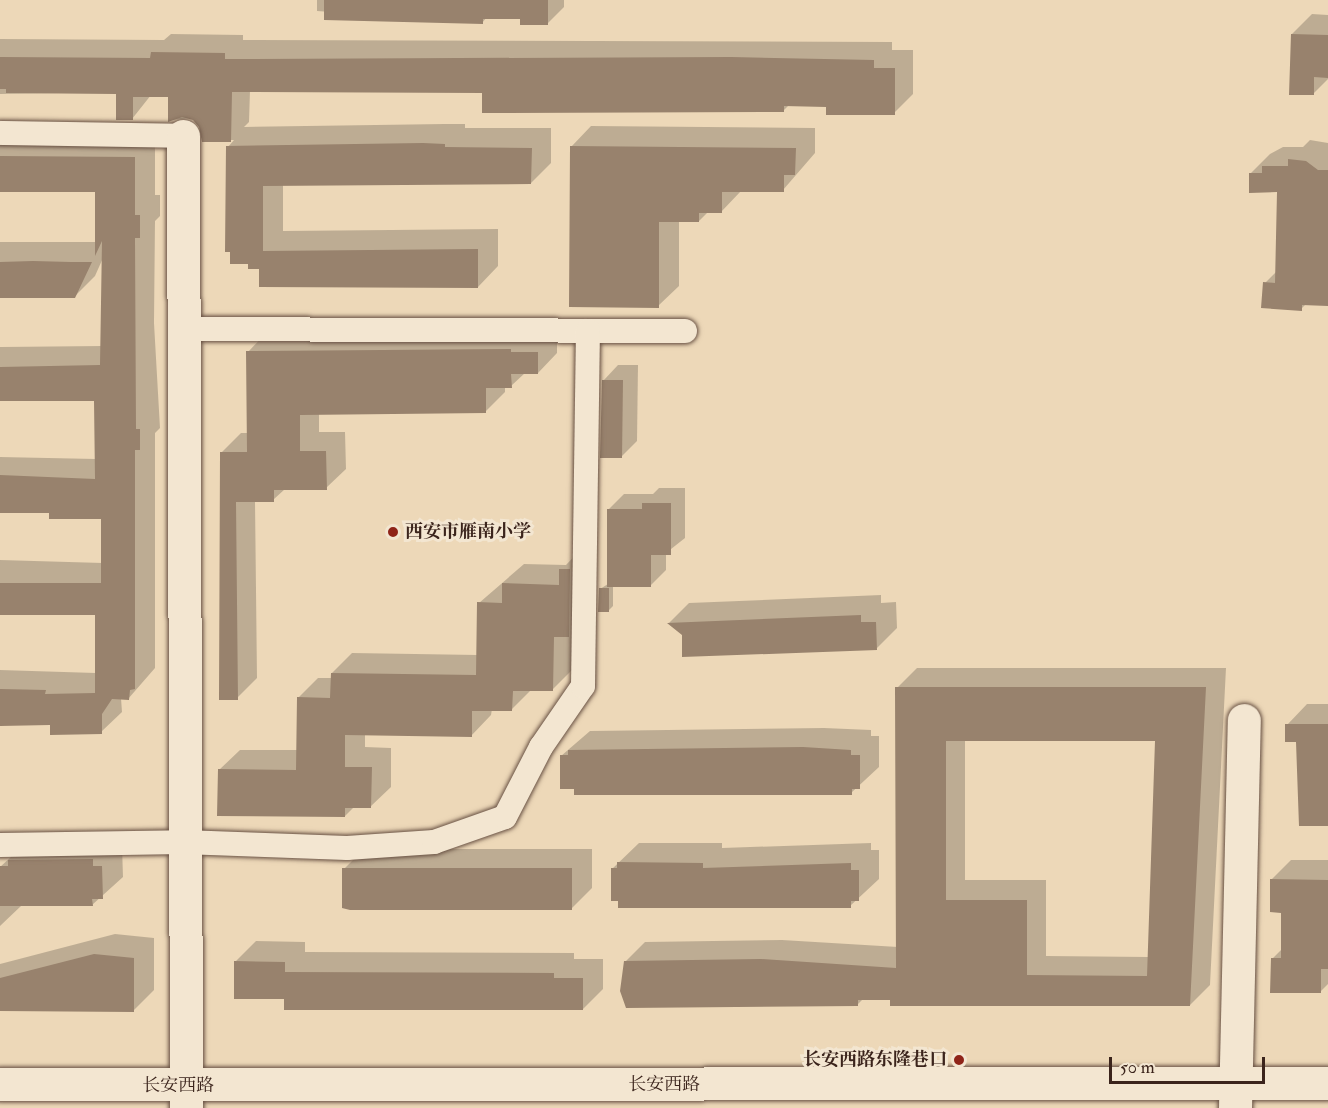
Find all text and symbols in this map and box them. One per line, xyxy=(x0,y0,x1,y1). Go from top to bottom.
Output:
place label: 西安市雁南小学 xyxy=(405,521,531,543)
marker: 西安市雁南小学 xyxy=(386,525,400,539)
scale bar xyxy=(1112,1045,1268,1083)
place label: 长安西路东隆巷口 xyxy=(803,1049,947,1071)
marker: 长安西路东隆巷口 xyxy=(952,1053,966,1067)
text: 50 m xyxy=(1120,1056,1155,1079)
street label: 长安西路 xyxy=(628,1074,700,1096)
street label: 长安西路 xyxy=(142,1075,214,1097)

